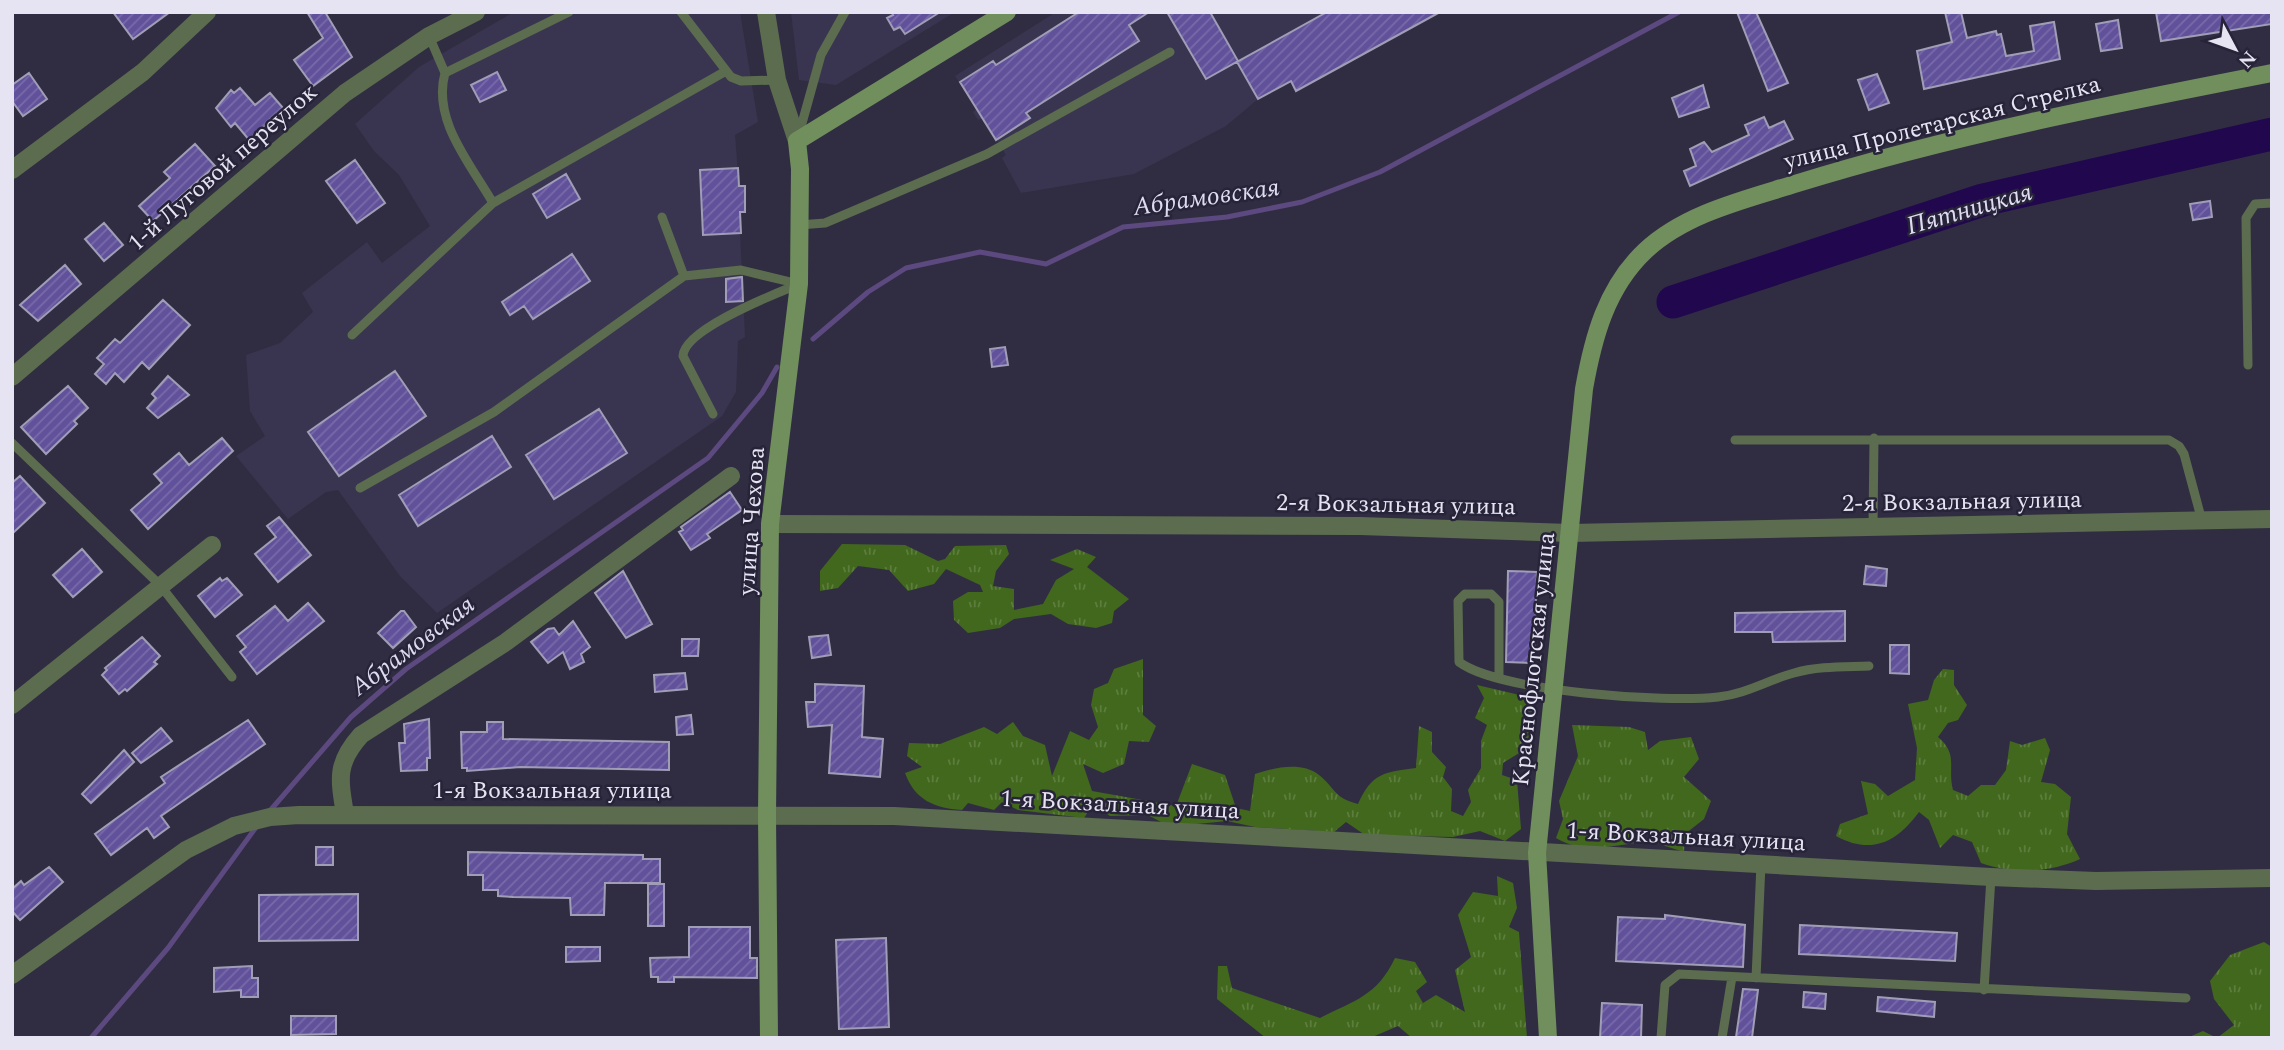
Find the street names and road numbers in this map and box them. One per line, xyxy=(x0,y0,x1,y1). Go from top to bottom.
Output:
street label: улица Пролетарская Стрелка xyxy=(1779,66,2104,180)
street label: 1-й Луговой переулок xyxy=(120,75,325,260)
street label: улица Чехова xyxy=(729,445,775,597)
street label: 2-я Вокзальная улица xyxy=(1842,482,2082,522)
street label: 2-я Вокзальная улица xyxy=(1276,485,1516,525)
street label: Краснофлотская улица xyxy=(1503,530,1565,788)
street label: 1-я Вокзальная улица xyxy=(432,773,672,809)
street label: 1-я Вокзальная улица xyxy=(999,781,1241,829)
street label: 1-я Вокзальная улица xyxy=(1565,813,1807,861)

